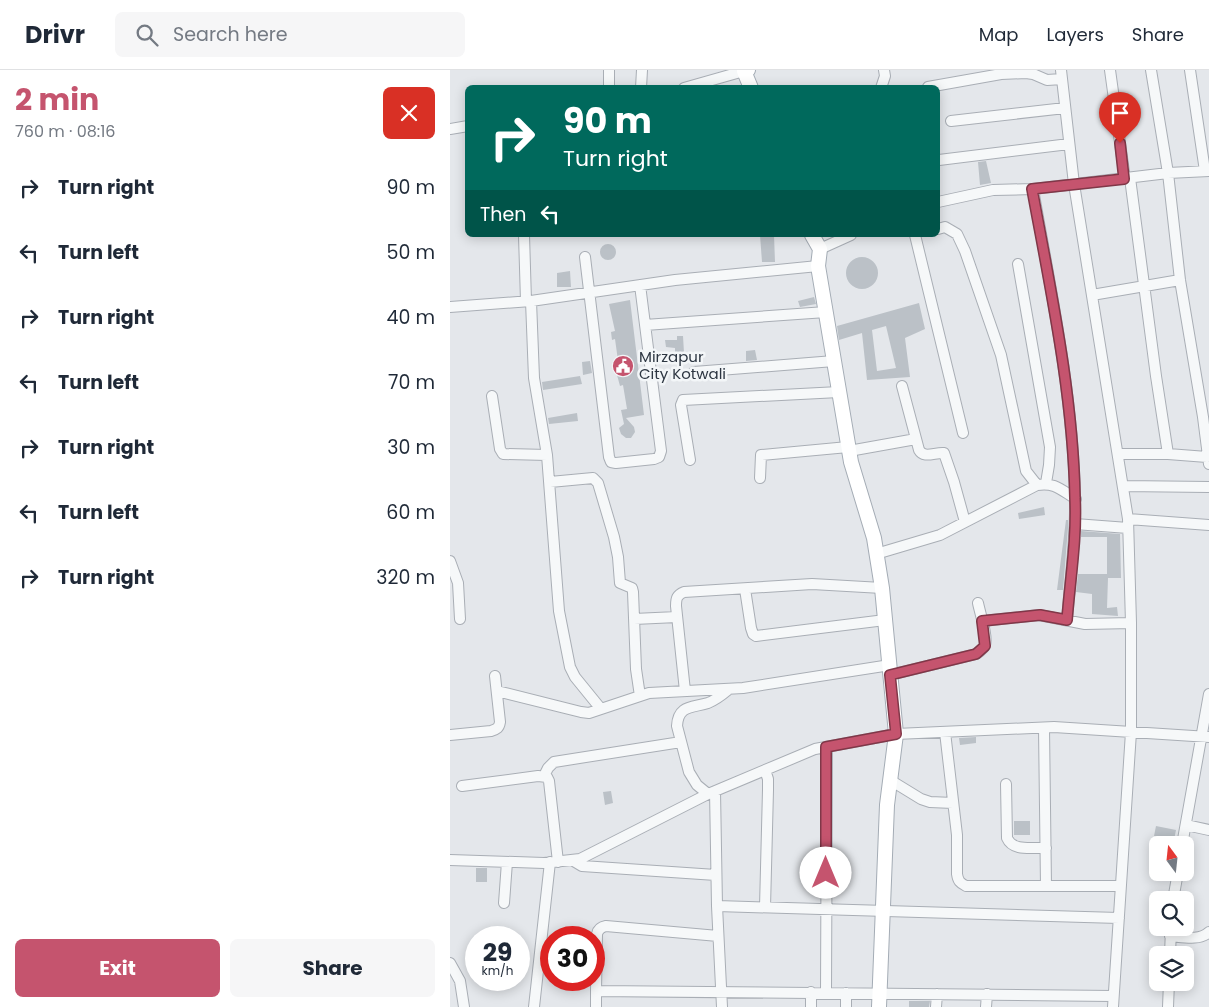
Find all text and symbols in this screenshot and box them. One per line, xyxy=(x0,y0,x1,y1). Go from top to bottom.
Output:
search box xyxy=(115,12,465,57)
text: Drivr xyxy=(25,18,85,51)
icon: search xyxy=(133,21,161,49)
text: Search here xyxy=(173,21,288,48)
text: Map xyxy=(979,22,1019,47)
text: Layers xyxy=(1047,22,1104,47)
text: Share xyxy=(1132,22,1184,47)
text: 2 min xyxy=(15,78,99,121)
button: close xyxy=(383,87,435,139)
pin xyxy=(1099,92,1141,143)
text: 90 m xyxy=(563,96,652,145)
icon: arrive xyxy=(1106,99,1134,127)
icon: right xyxy=(480,105,545,170)
text: 760 m · 08:16 xyxy=(15,120,115,143)
text: Turn right xyxy=(563,143,668,174)
icon: right xyxy=(15,174,43,202)
text: Turn right xyxy=(58,174,154,201)
text: 90 m xyxy=(386,174,435,201)
icon: left xyxy=(536,200,564,228)
text: Then xyxy=(480,201,526,228)
icon: left xyxy=(15,239,43,267)
text: Turn left xyxy=(58,239,139,266)
text: 50 m xyxy=(386,239,435,266)
icon: right xyxy=(15,304,43,332)
text: Turn right xyxy=(58,304,154,331)
text: 40 m xyxy=(386,304,435,331)
place label: Mirzapur City Kotwali xyxy=(639,346,726,384)
public building icon: Mirzapur City Kotwali xyxy=(611,354,635,378)
icon: left xyxy=(15,369,43,397)
text: Turn left xyxy=(58,369,139,396)
text: 70 m xyxy=(388,369,435,396)
icon: right xyxy=(15,434,43,462)
text: Turn right xyxy=(58,434,154,461)
text: 30 m xyxy=(387,434,435,461)
icon: left xyxy=(15,499,43,527)
text: Turn left xyxy=(58,499,139,526)
text: 60 m xyxy=(386,499,435,526)
icon: right xyxy=(15,564,43,592)
text: Turn right xyxy=(58,564,154,591)
text: 320 m xyxy=(376,564,435,591)
north arrow xyxy=(1149,836,1194,881)
map controls xyxy=(1149,836,1194,991)
position arrow xyxy=(799,846,851,898)
button: search xyxy=(1149,891,1194,936)
speed limit sign: 30 xyxy=(540,926,605,991)
text: 29 xyxy=(483,935,512,970)
button: Exit xyxy=(15,939,220,997)
button: Share xyxy=(230,939,435,997)
button: layers xyxy=(1149,946,1194,991)
text: km/h xyxy=(482,962,513,979)

